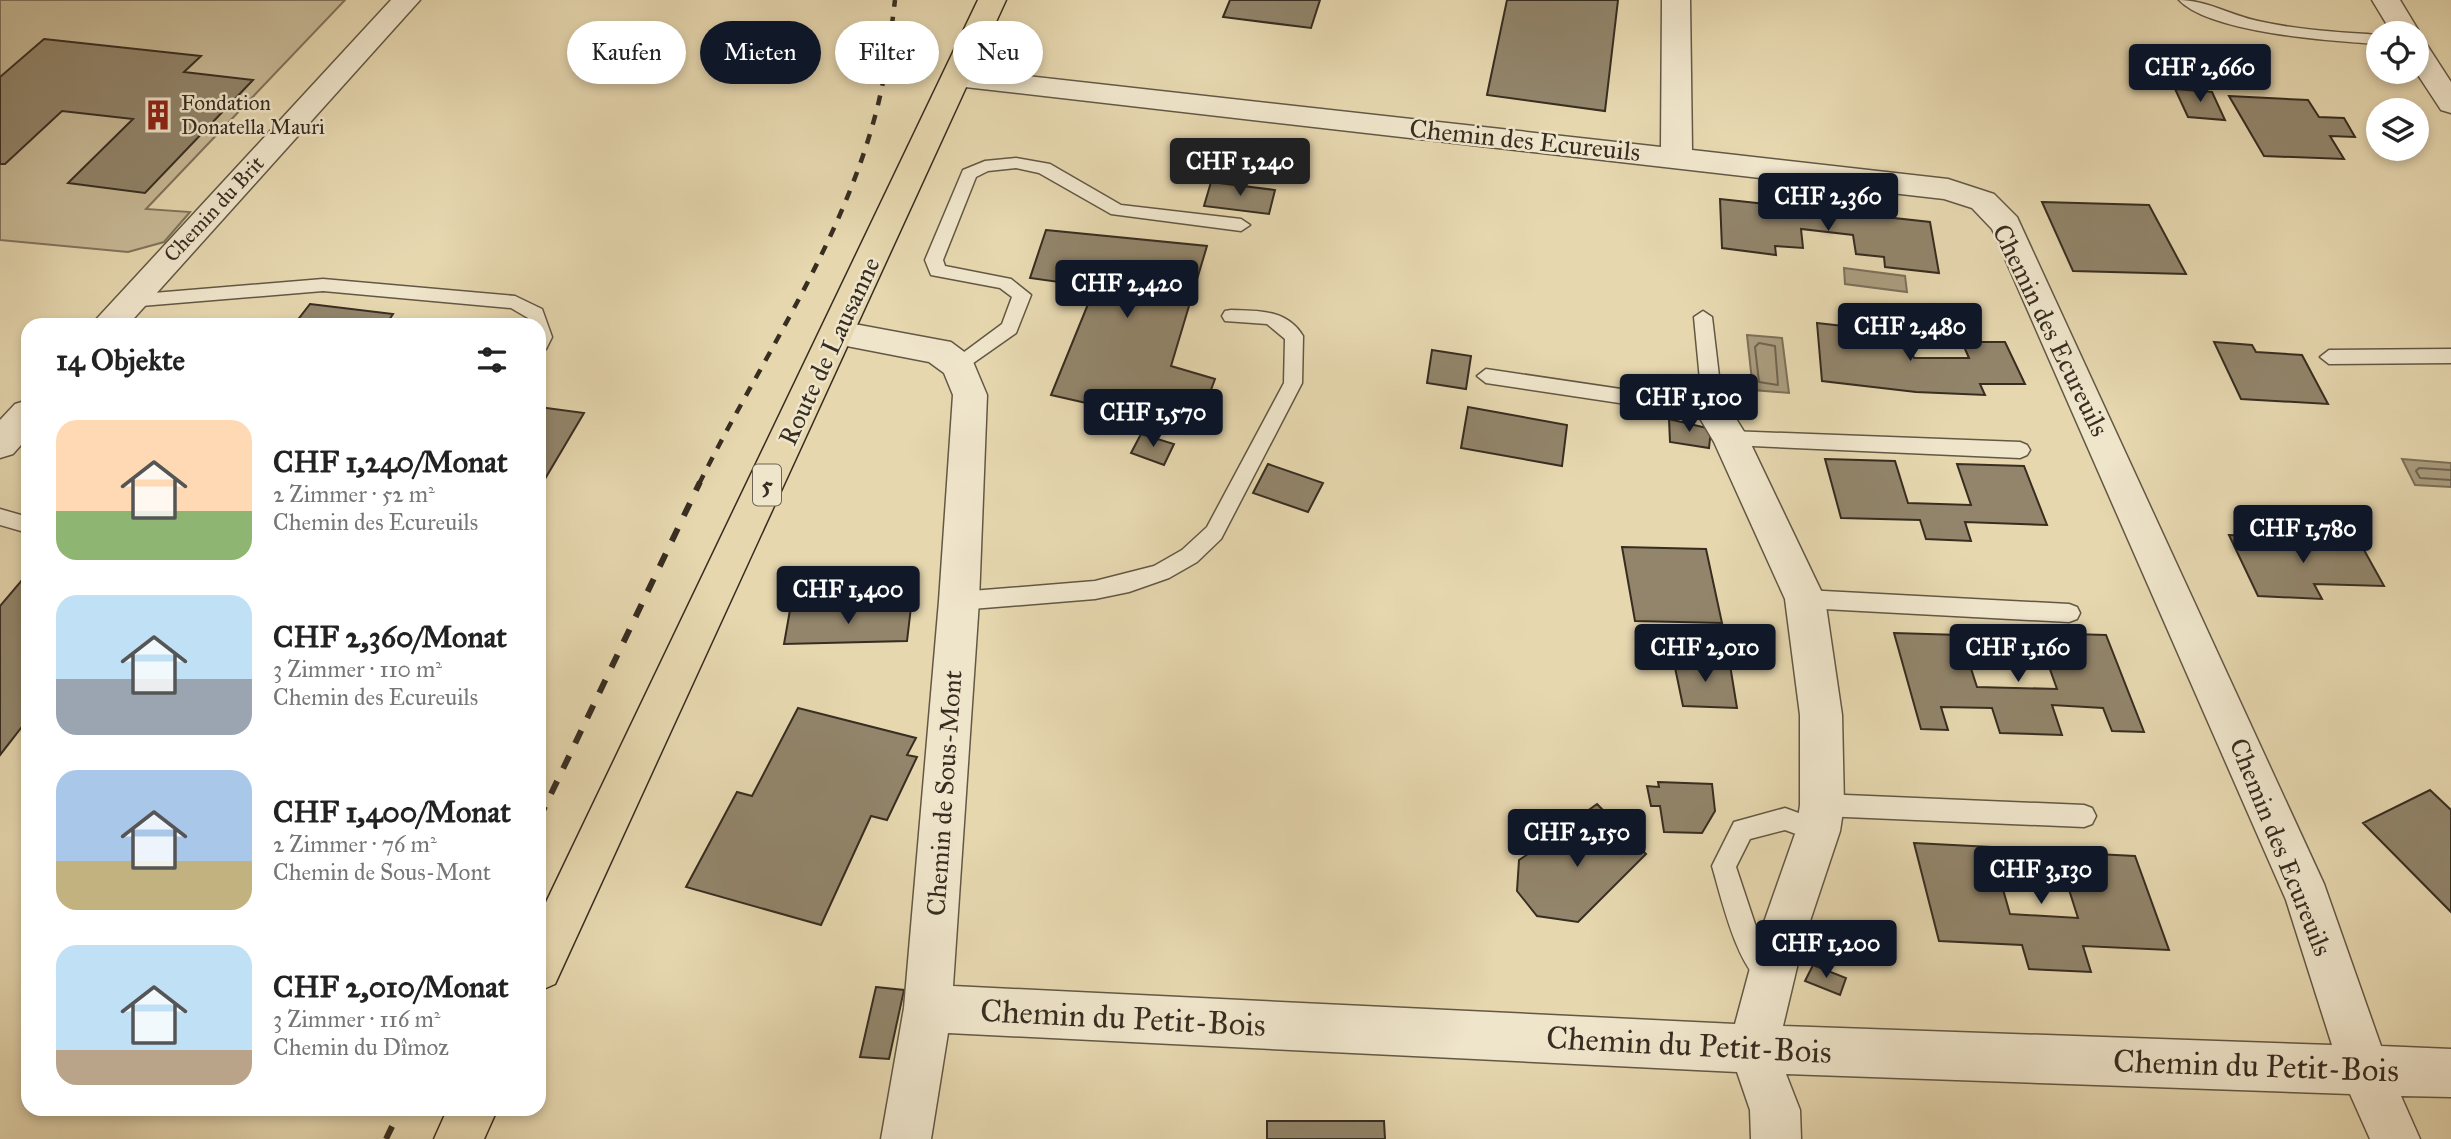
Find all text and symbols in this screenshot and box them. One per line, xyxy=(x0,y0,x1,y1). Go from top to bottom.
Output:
chip: Kaufen xyxy=(567,21,686,84)
chip: Mieten xyxy=(700,21,821,84)
chip: Filter xyxy=(835,21,939,84)
chip: Neu xyxy=(953,21,1043,84)
map controls xyxy=(2366,21,2429,161)
button: locate xyxy=(2366,21,2429,84)
pin: CHF 2,660 xyxy=(2120,44,2280,104)
text: CHF 2,660 xyxy=(2145,53,2255,81)
place label: Fondation Donatella Mauri xyxy=(181,90,325,140)
building icon: Fondation Donatella Mauri xyxy=(141,98,175,132)
button: layers xyxy=(2366,98,2429,161)
street label: Chemin des Ecureuils xyxy=(1408,112,1642,168)
pin: CHF 1,240 xyxy=(1160,138,1320,198)
text: CHF 1,240 xyxy=(1186,147,1294,175)
street label: Chemin du Brit xyxy=(158,150,270,267)
pin: CHF 2,360 xyxy=(1748,174,1908,233)
text: CHF 2,360 xyxy=(1774,182,1882,210)
street label: Chemin des Ecureuils xyxy=(1986,219,2116,441)
street label: Route de Lausanne xyxy=(771,252,887,450)
pin: CHF 2,420 xyxy=(1047,260,1207,320)
text: CHF 2,420 xyxy=(1071,269,1183,297)
pin: CHF 2,480 xyxy=(1830,304,1990,363)
text: CHF 2,480 xyxy=(1854,312,1966,340)
icon: filters xyxy=(473,341,511,379)
text: 14 Objekte xyxy=(56,342,185,378)
pin: CHF 1,100 xyxy=(1609,374,1769,434)
text: CHF 1,100 xyxy=(1636,383,1742,411)
pin: CHF 1,570 xyxy=(1073,390,1233,449)
text: CHF 1,570 xyxy=(1100,398,1206,426)
text: CHF 1,240/Monat xyxy=(273,444,508,480)
icon: home xyxy=(112,448,196,532)
road number: 5 xyxy=(753,464,781,506)
text: 2 Zimmer · 52 m² xyxy=(273,480,435,508)
pin: CHF 1,780 xyxy=(2223,505,2383,565)
text: Chemin des Ecureuils xyxy=(273,508,478,536)
text: CHF 1,780 xyxy=(2249,514,2357,542)
pin: CHF 1,400 xyxy=(768,566,928,626)
text: CHF 1,400 xyxy=(793,575,903,603)
text: CHF 2,360/Monat xyxy=(273,619,507,655)
icon: home xyxy=(112,623,196,707)
pin: CHF 2,010 xyxy=(1625,624,1785,684)
pin: CHF 1,160 xyxy=(1938,624,2098,684)
text: CHF 2,010 xyxy=(1651,633,1759,661)
text: CHF 1,160 xyxy=(1966,633,2070,661)
text: 3 Zimmer · 110 m² xyxy=(273,655,442,683)
street label: Chemin de Sous-Mont xyxy=(919,669,969,917)
text: Chemin des Ecureuils xyxy=(273,683,478,711)
street label: Chemin des Ecureuils xyxy=(2223,733,2339,961)
text: CHF 1,400/Monat xyxy=(273,794,511,830)
icon: home xyxy=(112,798,196,882)
pin: CHF 2,150 xyxy=(1497,810,1657,869)
text: CHF 2,150 xyxy=(1524,818,1630,846)
text: 2 Zimmer · 76 m² xyxy=(273,830,437,858)
pin: CHF 3,130 xyxy=(1961,846,2121,906)
text: CHF 3,130 xyxy=(1990,855,2092,883)
text: Chemin de Sous-Mont xyxy=(273,858,491,886)
pin: CHF 1,200 xyxy=(1746,920,1906,980)
text: CHF 1,200 xyxy=(1772,929,1880,957)
text: CHF 2,010/Monat xyxy=(273,969,509,1005)
icon: home xyxy=(112,973,196,1057)
street label: Chemin du Petit-Bois xyxy=(979,991,1267,1045)
text: 3 Zimmer · 116 m² xyxy=(273,1005,440,1033)
street label: Chemin du Petit-Bois xyxy=(1545,1018,1833,1072)
text: Chemin du Dîmoz xyxy=(273,1033,449,1061)
street label: Chemin du Petit-Bois xyxy=(2112,1042,2400,1090)

